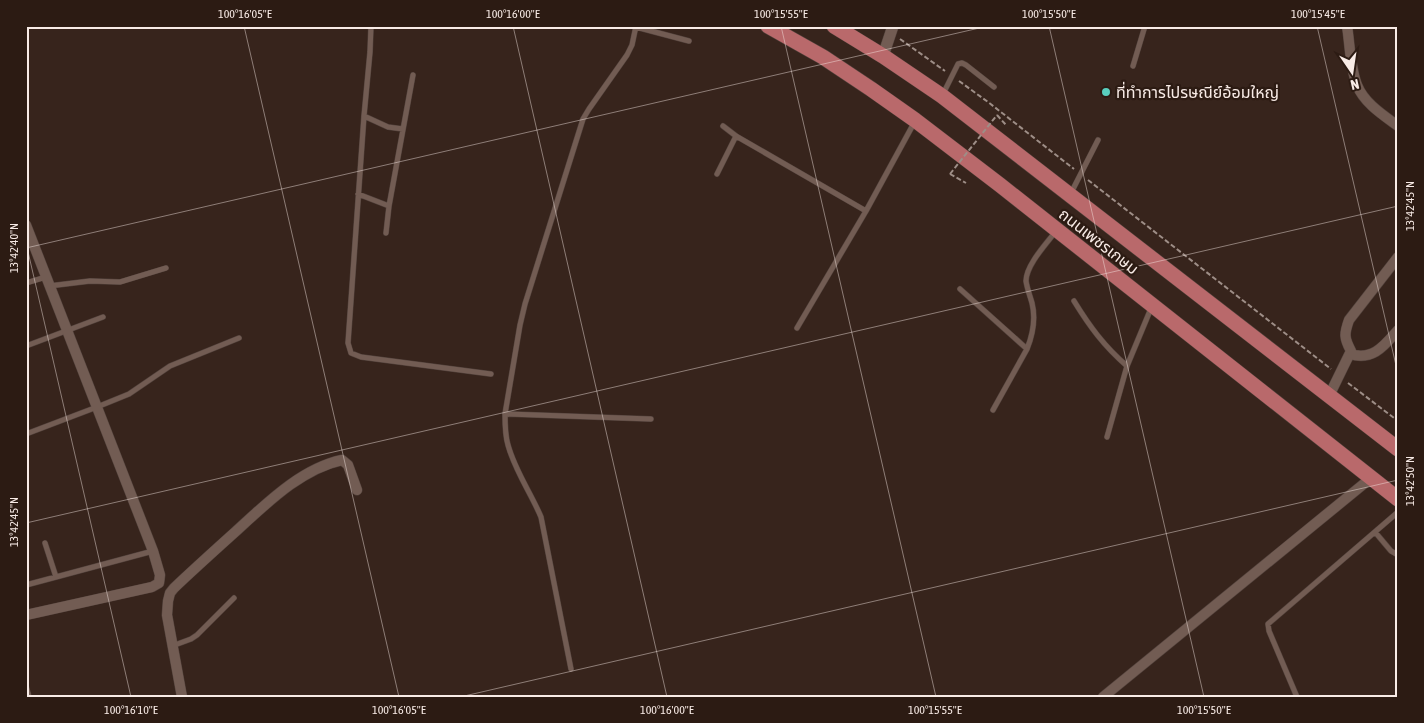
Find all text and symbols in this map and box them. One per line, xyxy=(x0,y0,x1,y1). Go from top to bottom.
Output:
text: 100°16'05"E xyxy=(218,7,272,21)
text: 100°16'00"E xyxy=(486,7,540,21)
text: 100°15'55"E xyxy=(754,7,808,21)
text: 100°15'50"E xyxy=(1022,7,1076,21)
text: 100°15'45"E xyxy=(1291,7,1345,21)
north arrow xyxy=(1326,48,1376,98)
text: N xyxy=(1349,76,1361,93)
place label: ที่ทำการไปรษณีย์อ้อมใหญ่ xyxy=(1116,81,1279,101)
marker: ที่ทำการไปรษณีย์อ้อมใหญ่ xyxy=(1100,86,1112,98)
text: 13°42'45"N xyxy=(1403,181,1417,231)
street label: ถนนเพชรเกษม xyxy=(1056,204,1142,278)
text: 13°42'40"N xyxy=(7,223,21,273)
text: 13°42'50"N xyxy=(1403,456,1417,506)
text: 13°42'45"N xyxy=(7,497,21,547)
text: 100°16'10"E xyxy=(104,703,158,717)
text: 100°16'05"E xyxy=(372,703,426,717)
text: 100°16'00"E xyxy=(640,703,694,717)
text: 100°15'55"E xyxy=(908,703,962,717)
text: 100°15'50"E xyxy=(1177,703,1231,717)

